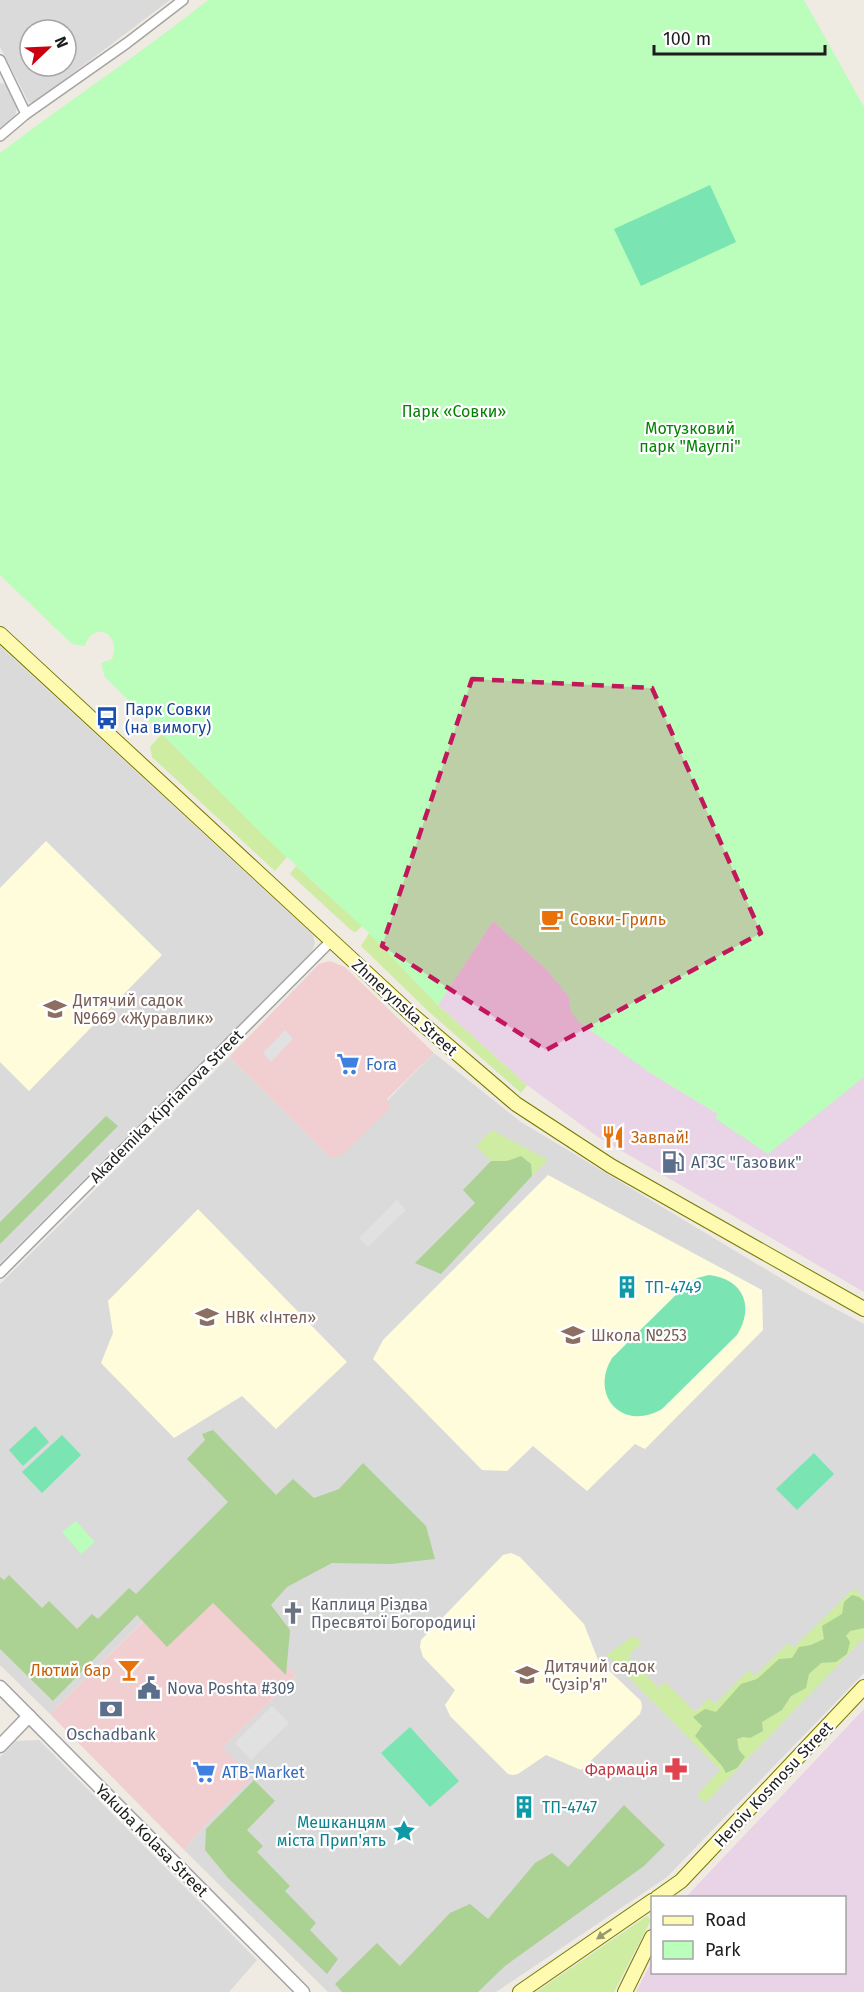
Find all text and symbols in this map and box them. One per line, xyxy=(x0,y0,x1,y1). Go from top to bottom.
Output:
north arrow xyxy=(18,18,78,78)
scale bar xyxy=(654,18,825,56)
text: 100 m xyxy=(663,28,711,50)
text: N xyxy=(51,34,72,51)
park label: Парк «Совки» xyxy=(402,402,506,421)
park label: Мотузковий парк "Мауглі" xyxy=(639,419,741,456)
place label: Парк Совки (на вимогу) xyxy=(125,700,211,737)
bus stop icon: Парк Совки (на вимогу) xyxy=(94,705,120,731)
cafe icon: Совки-Гриль xyxy=(539,906,565,932)
place label: Совки-Гриль xyxy=(570,910,666,929)
street label: Zhmerynska Street xyxy=(348,955,461,1060)
place label: Дитячий садок №669 «Журавлик» xyxy=(72,991,214,1028)
school or university icon: Дитячий садок №669 «Журавлик» xyxy=(42,996,68,1022)
street label: Akademika Kiprianova Street xyxy=(86,1026,247,1187)
supermarket icon: Fora xyxy=(335,1051,361,1077)
place label: Fora xyxy=(366,1055,397,1074)
restaurant icon: Завпай! xyxy=(600,1124,626,1150)
place label: Завпай! xyxy=(631,1128,689,1147)
fuel station icon: АГЗС "Газовик" xyxy=(660,1149,686,1175)
place label: АГЗС "Газовик" xyxy=(691,1153,802,1172)
building icon: ТП-4749 xyxy=(614,1274,640,1300)
place label: ТП-4749 xyxy=(645,1278,702,1297)
school or university icon: НВК «Інтел» xyxy=(194,1304,220,1330)
place label: НВК «Інтел» xyxy=(225,1308,316,1327)
school or university icon: Школа №253 xyxy=(560,1322,586,1348)
place label: Школа №253 xyxy=(591,1326,687,1345)
place label: Каплиця Різдва Пресвятої Богородиці xyxy=(311,1595,476,1632)
church icon: Каплиця Різдва Пресвятої Богородиці xyxy=(280,1600,306,1626)
bar icon: Лютий бар xyxy=(116,1657,142,1683)
place label: Дитячий садок "Сузір'я" xyxy=(544,1657,656,1694)
place label: Лютий бар xyxy=(30,1661,111,1680)
school or university icon: Дитячий садок "Сузір'я" xyxy=(514,1662,540,1688)
public building icon: Nova Poshta #309 xyxy=(136,1675,162,1701)
place label: Nova Poshta #309 xyxy=(167,1679,295,1698)
bank icon: Oschadbank xyxy=(98,1696,124,1722)
street label: Heroiv Kosmosu Street xyxy=(710,1717,837,1851)
place label: Oschadbank xyxy=(66,1725,157,1744)
pharmacy icon: Фармація xyxy=(663,1756,689,1782)
supermarket icon: ATB-Market xyxy=(191,1759,217,1785)
place label: Фармація xyxy=(585,1760,658,1779)
place label: ATB-Market xyxy=(222,1763,305,1782)
street label: Yakuba Kolasa Street xyxy=(91,1780,212,1901)
building icon: ТП-4747 xyxy=(511,1794,537,1820)
place label: ТП-4747 xyxy=(542,1798,597,1817)
place label: Мешканцям міста Прип'ять xyxy=(277,1813,386,1850)
place icon: Мешканцям міста Прип'ять xyxy=(391,1818,417,1844)
legend xyxy=(651,1896,846,1974)
text: Road xyxy=(705,1909,747,1931)
one-way arrow xyxy=(596,1928,612,1939)
text: Park xyxy=(705,1939,741,1961)

